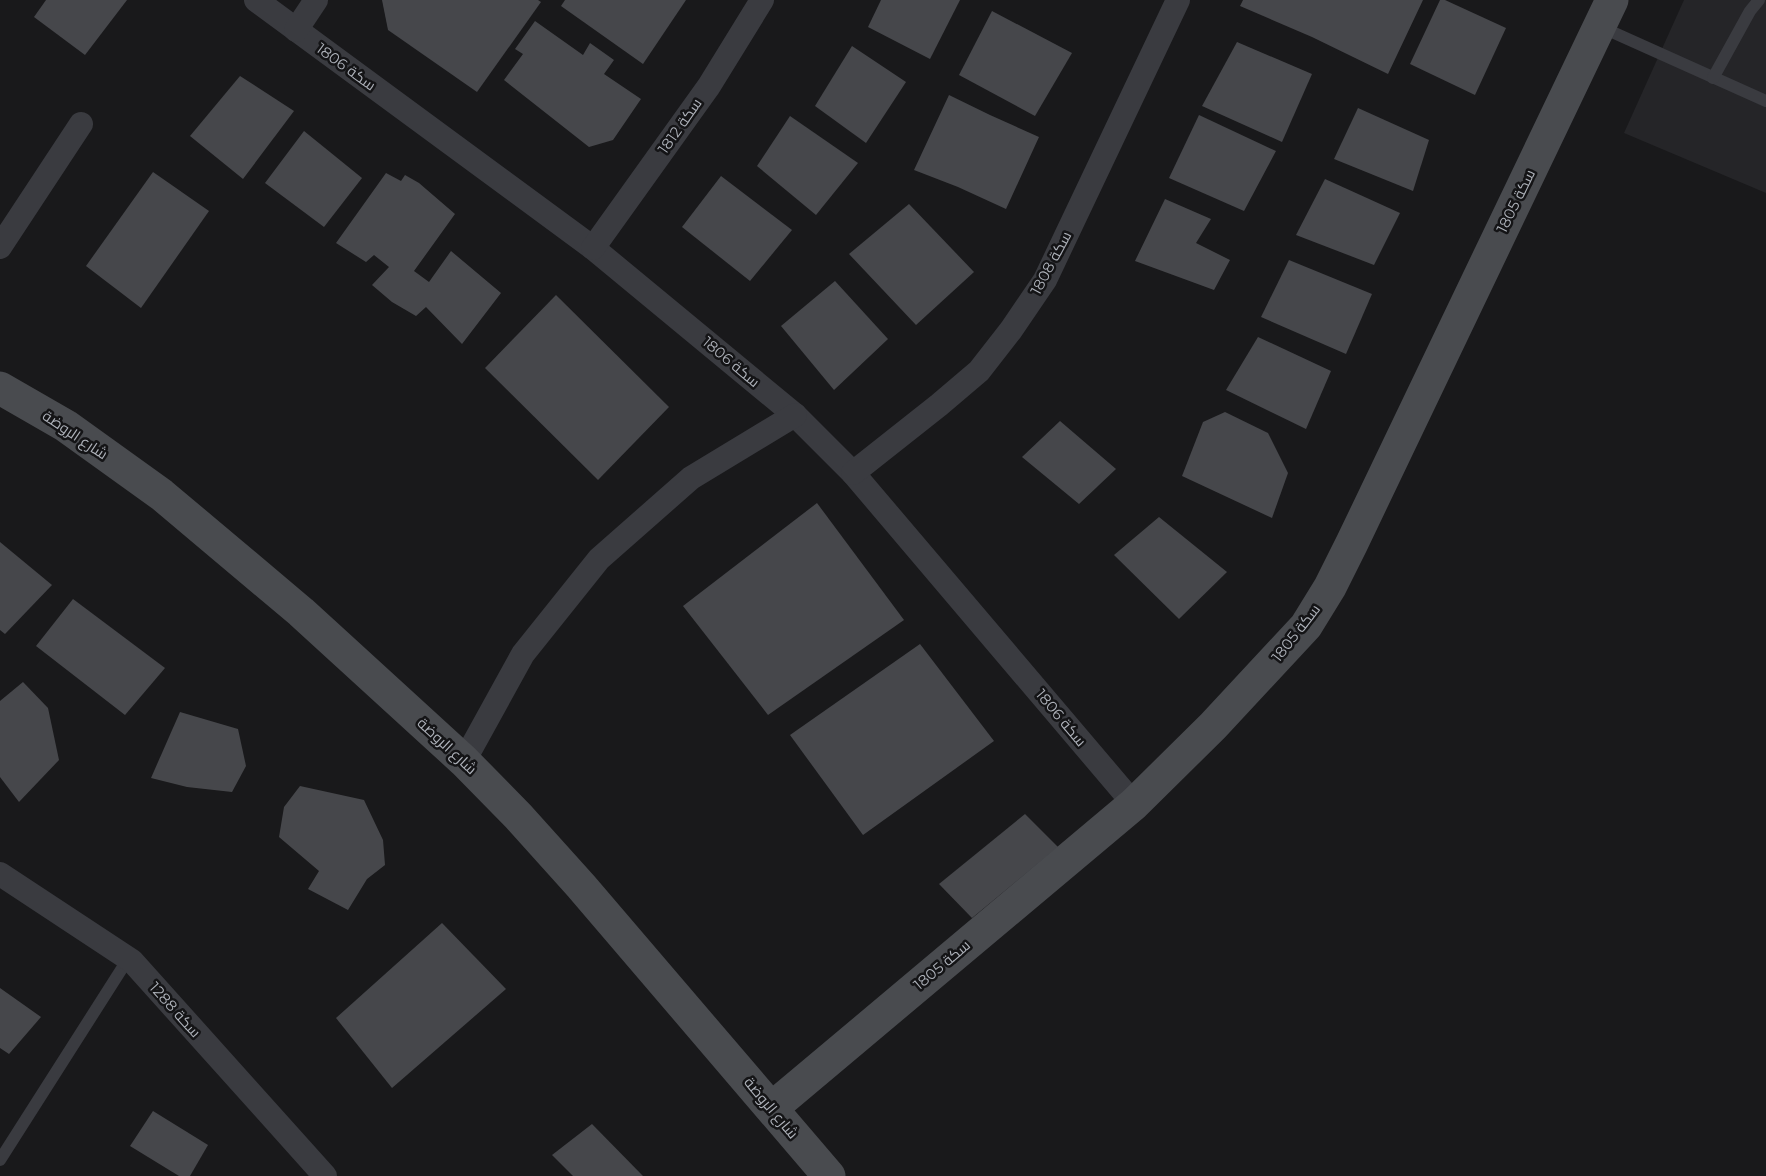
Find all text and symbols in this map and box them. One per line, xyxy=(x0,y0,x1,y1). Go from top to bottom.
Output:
street label: سكة 1806 xyxy=(313,39,380,95)
street label: سكة 1812 xyxy=(654,94,706,157)
street label: سكة 1805 xyxy=(1492,166,1539,236)
street label: سكة 1808 xyxy=(1026,228,1075,298)
street label: سكة 1806 xyxy=(699,332,764,391)
street label: شارع الروضة xyxy=(38,406,112,465)
street label: سكة 1805 xyxy=(1267,600,1324,665)
street label: سكة 1806 xyxy=(1032,685,1091,750)
street label: شارع الروضة xyxy=(412,713,481,780)
street label: سكة 1805 xyxy=(909,935,974,994)
street label: سكة 1288 xyxy=(146,978,205,1041)
street label: شارع الروضة xyxy=(739,1073,803,1144)

